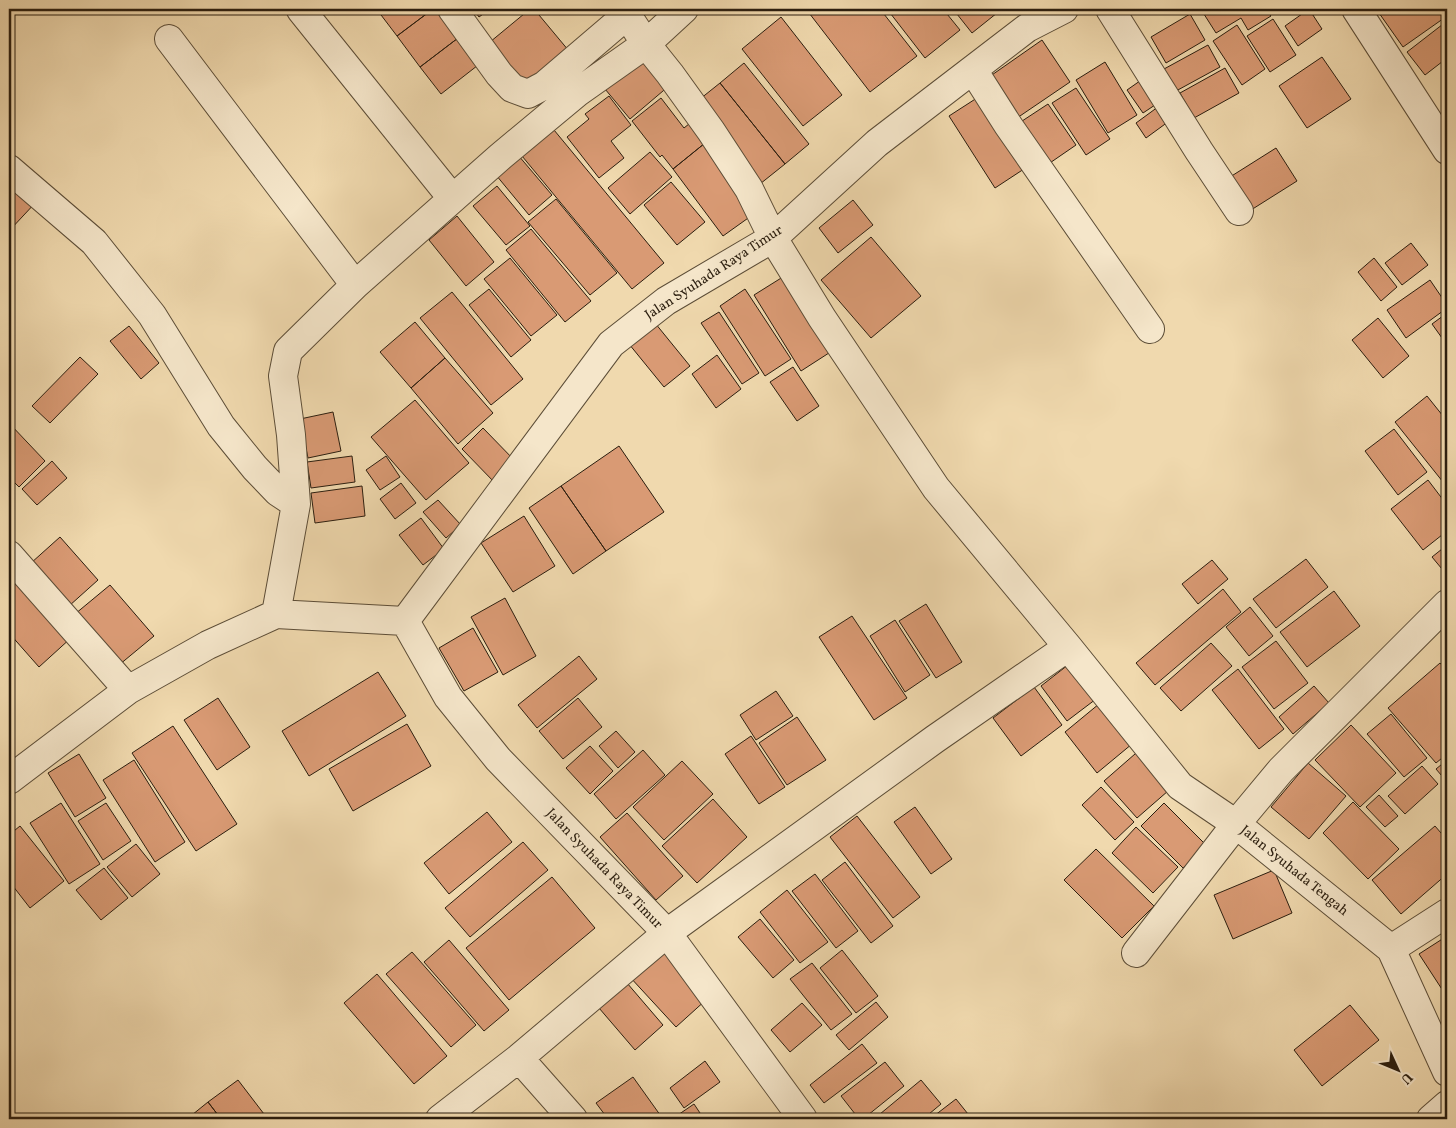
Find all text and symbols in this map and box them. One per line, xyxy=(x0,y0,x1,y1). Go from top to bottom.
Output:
street label: Jalan Syuhada Raya Timur xyxy=(641,221,787,325)
street label: Jalan Syuhada Raya Timur xyxy=(541,804,667,934)
street label: Jalan Syuhada Tengah xyxy=(1236,821,1352,921)
north arrow xyxy=(1374,1046,1424,1096)
text: U xyxy=(1396,1068,1416,1088)

